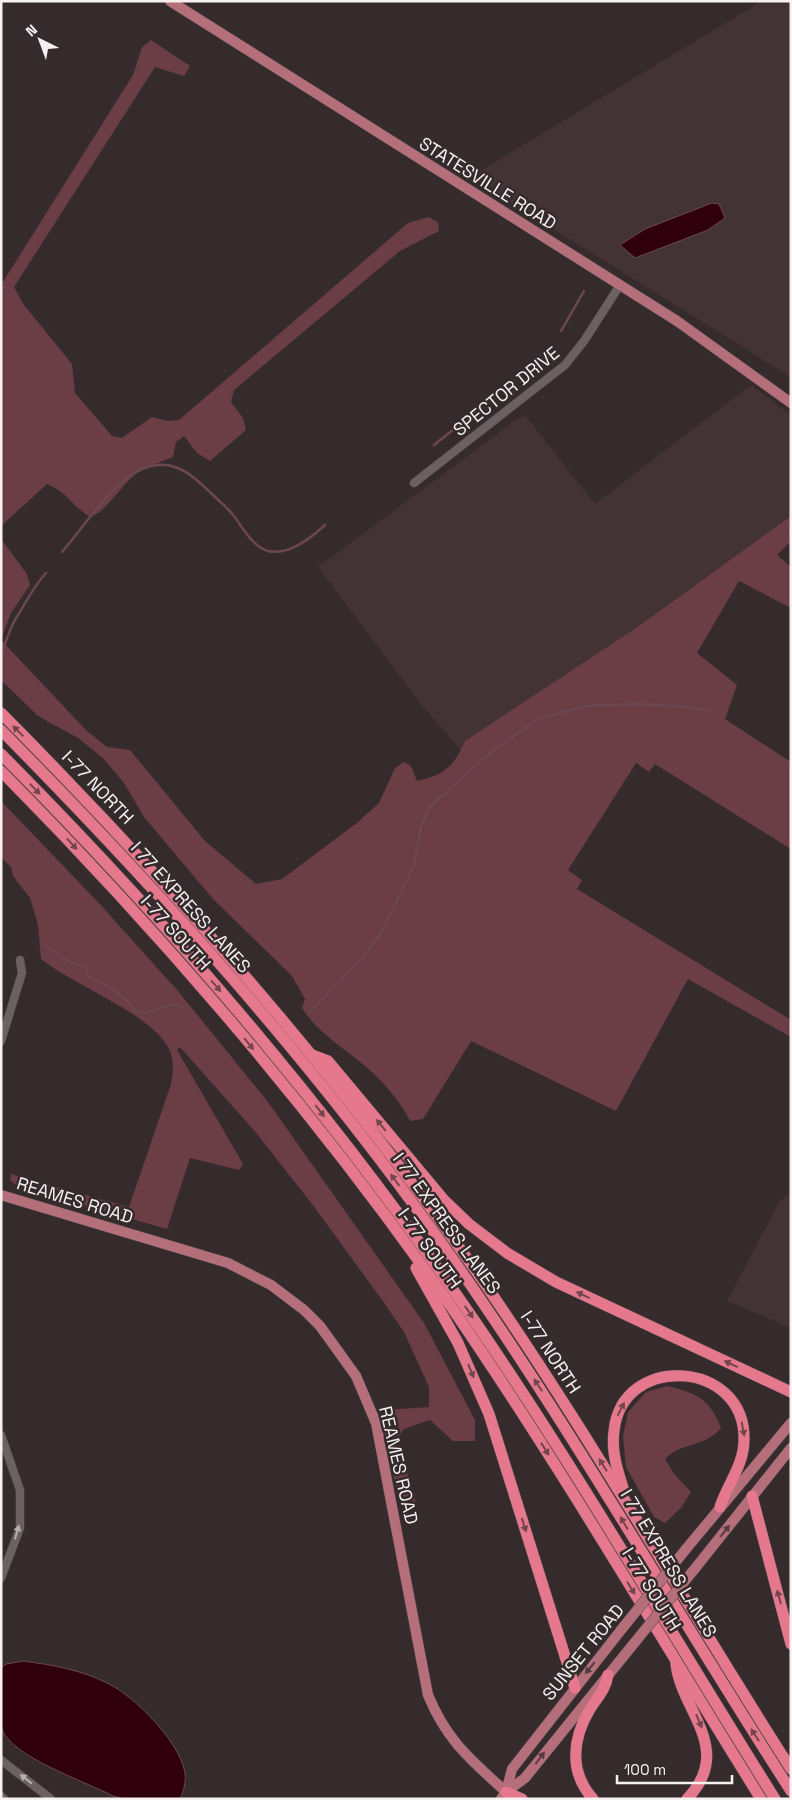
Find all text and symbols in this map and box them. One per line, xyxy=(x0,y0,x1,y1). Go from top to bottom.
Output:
north arrow xyxy=(15,15,65,65)
text: N xyxy=(22,21,41,40)
street label: STATESVILLE ROAD xyxy=(415,131,561,235)
street label: SPECTOR DRIVE xyxy=(448,341,564,441)
one-way arrow xyxy=(12,725,24,737)
street label: I-77 NORTH xyxy=(57,745,139,829)
one-way arrow xyxy=(29,783,41,795)
one-way arrow xyxy=(66,837,78,849)
street label: I 77 EXPRESS LANES xyxy=(126,837,256,977)
street label: I-77 SOUTH xyxy=(136,889,216,975)
one-way arrow xyxy=(211,979,222,992)
one-way arrow xyxy=(244,1037,255,1050)
one-way arrow xyxy=(314,1104,325,1117)
one-way arrow xyxy=(376,1119,387,1132)
street label: I 77 EXPRESS LANES xyxy=(388,1148,506,1298)
street label: REAMES ROAD xyxy=(14,1171,136,1229)
one-way arrow xyxy=(390,1173,400,1187)
street label: I-77 SOUTH xyxy=(393,1203,467,1293)
one-way arrow xyxy=(576,1290,591,1299)
one-way arrow xyxy=(464,1305,474,1319)
street label: I-77 NORTH xyxy=(516,1306,586,1398)
one-way arrow xyxy=(724,1359,738,1367)
one-way arrow xyxy=(468,1364,476,1378)
one-way arrow xyxy=(533,1378,542,1392)
one-way arrow xyxy=(617,1402,625,1417)
street label: REAMES ROAD xyxy=(374,1404,424,1526)
one-way arrow xyxy=(739,1421,747,1437)
one-way arrow xyxy=(541,1442,550,1456)
one-way arrow xyxy=(598,1459,607,1472)
street label: I 77 EXPRESS LANES xyxy=(616,1485,722,1641)
one-way arrow xyxy=(619,1516,628,1529)
one-way arrow xyxy=(520,1518,528,1533)
one-way arrow xyxy=(14,1525,22,1540)
one-way arrow xyxy=(719,1525,730,1538)
street label: I-77 SOUTH xyxy=(617,1543,687,1635)
one-way arrow xyxy=(627,1582,636,1595)
one-way arrow xyxy=(774,1589,782,1604)
street label: SUNSET ROAD xyxy=(537,1599,629,1705)
one-way arrow xyxy=(585,1662,596,1675)
one-way arrow xyxy=(695,1714,703,1728)
one-way arrow xyxy=(750,1729,760,1742)
one-way arrow xyxy=(535,1752,546,1765)
scale bar xyxy=(617,1752,732,1784)
text: 100 m xyxy=(624,1760,666,1779)
one-way arrow xyxy=(20,1774,33,1785)

